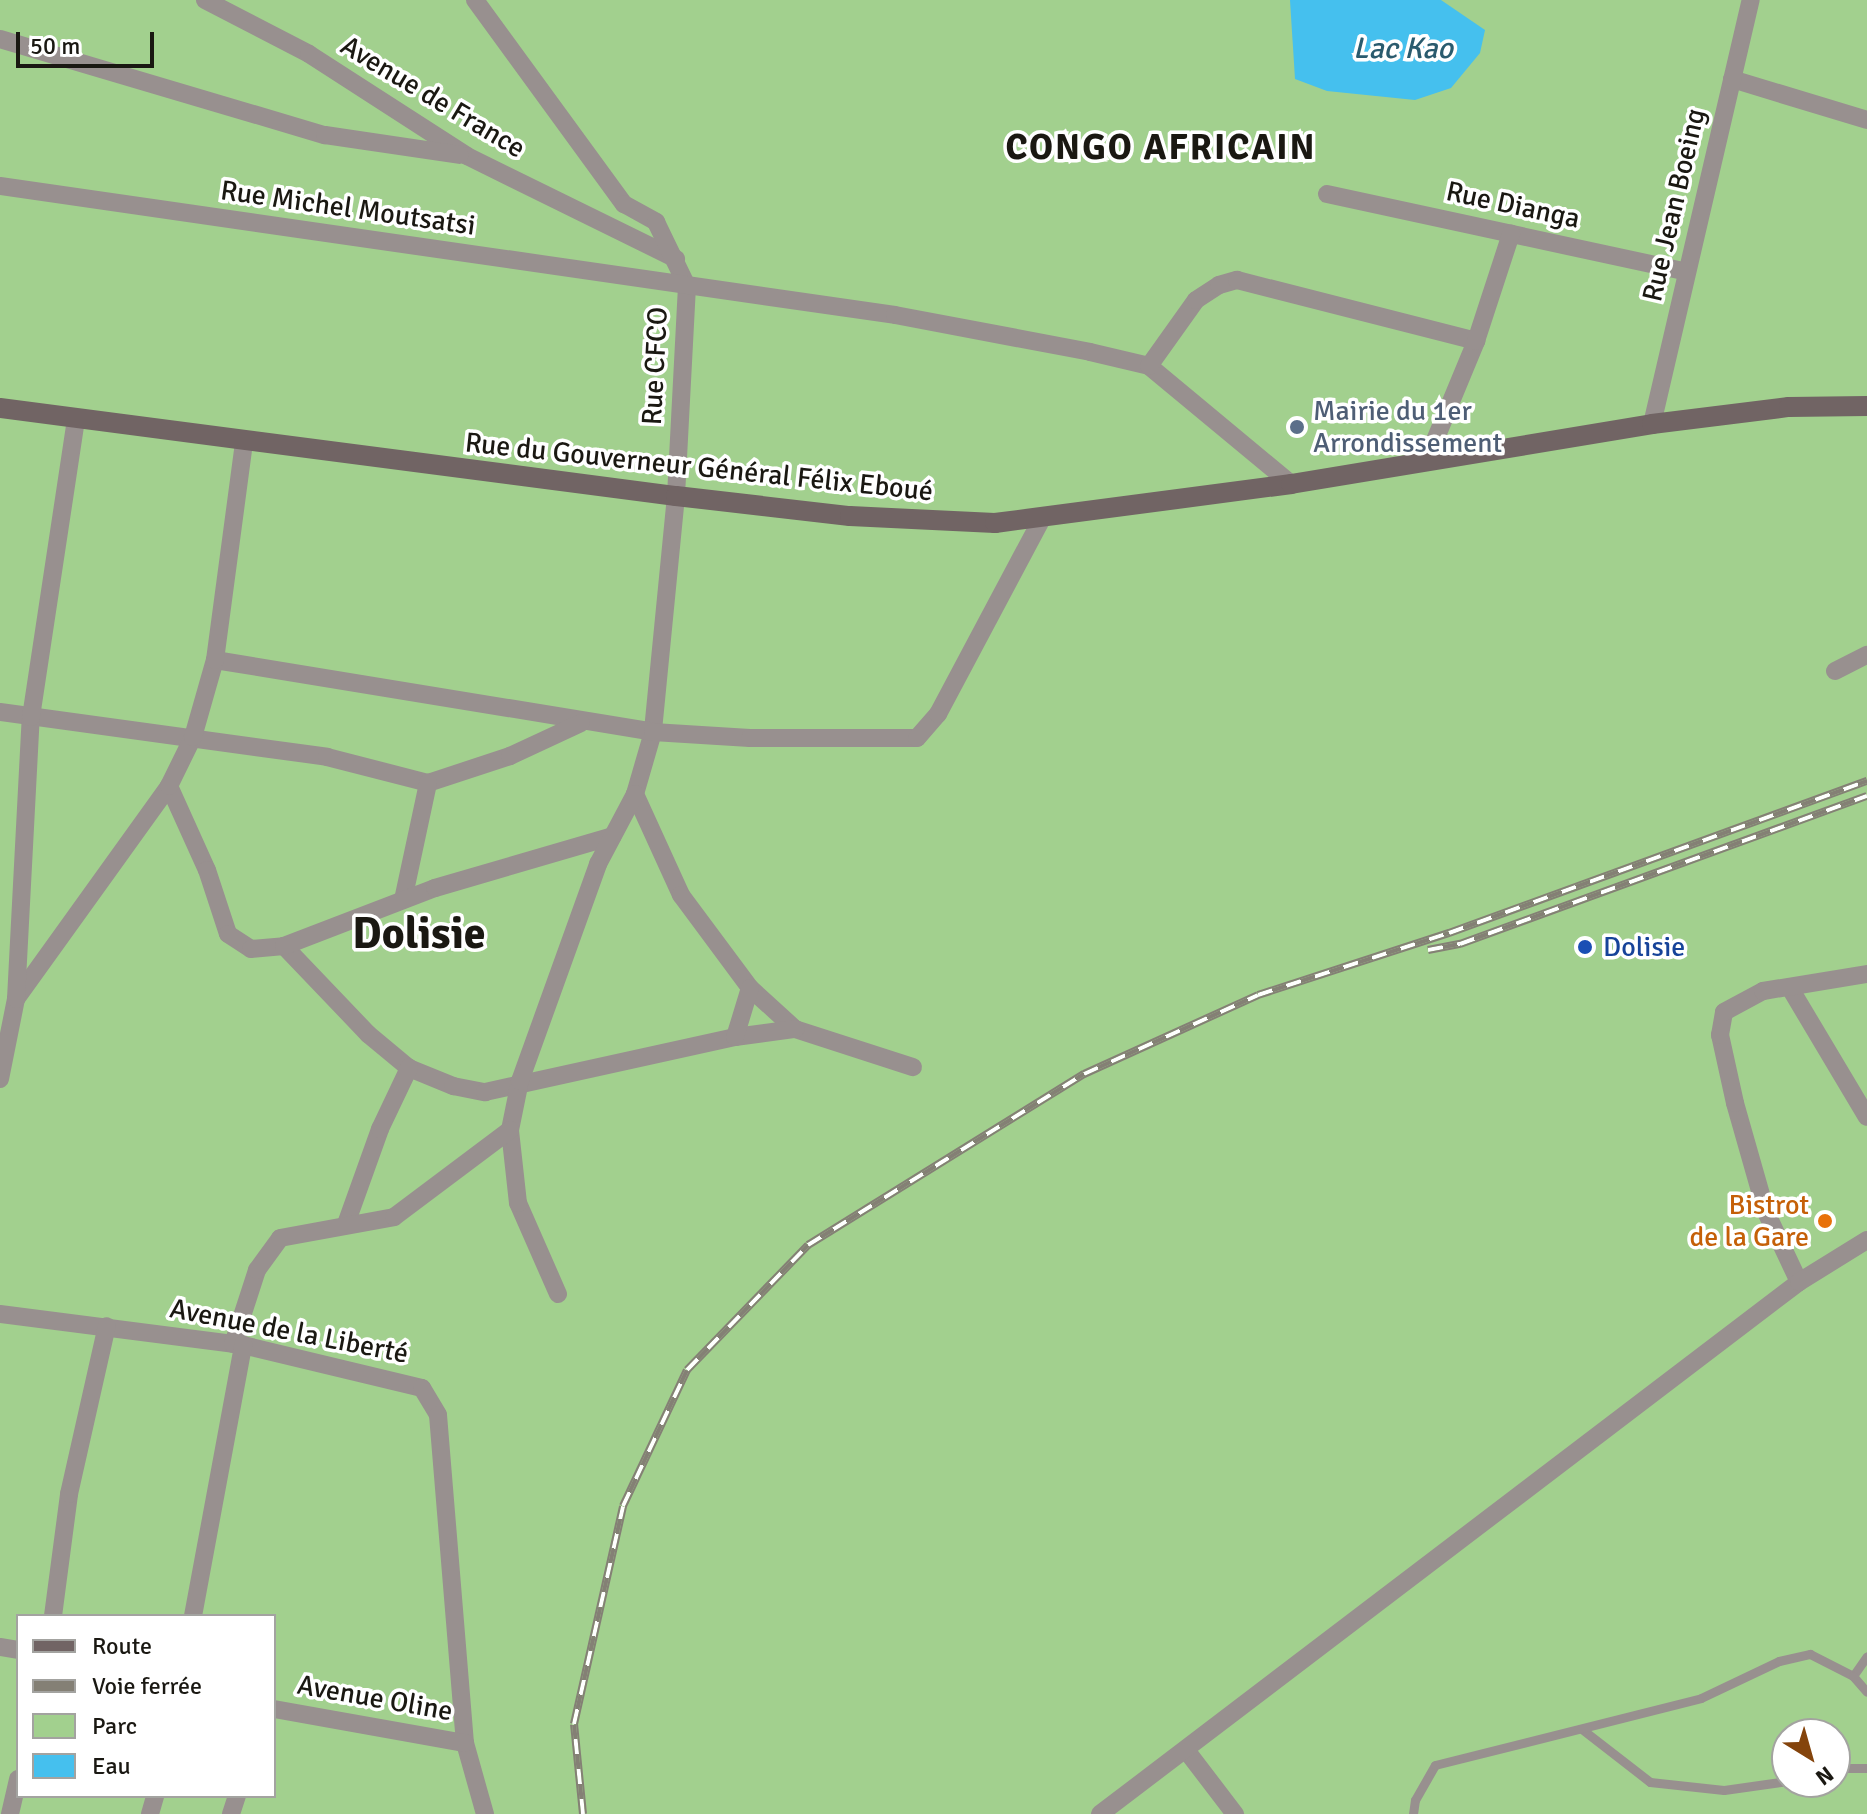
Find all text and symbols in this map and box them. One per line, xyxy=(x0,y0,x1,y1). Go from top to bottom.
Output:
scale bar xyxy=(20,16,158,66)
street label: Avenue de France xyxy=(335,29,531,165)
text: 50 m xyxy=(30,31,80,61)
water label: Lac Kao xyxy=(1353,31,1453,67)
street label: Rue Jean Boeing xyxy=(1635,105,1713,305)
district label: CONGO AFRICAIN xyxy=(1005,126,1317,170)
street label: Rue Michel Moutsatsi xyxy=(219,173,477,243)
street label: Rue Dianga xyxy=(1443,174,1583,236)
street label: Rue CFCO xyxy=(635,306,675,426)
place label: Mairie du 1er Arrondissement xyxy=(1313,394,1502,460)
marker: Mairie du 1er Arrondissement xyxy=(1288,418,1306,436)
street label: Rue du Gouverneur Général Félix Eboué xyxy=(463,426,935,508)
district label: Dolisie xyxy=(352,908,486,960)
place label: Dolisie xyxy=(1603,930,1685,964)
marker: Dolisie xyxy=(1574,936,1596,958)
place label: Bistrot de la Gare xyxy=(1689,1188,1809,1254)
marker: Bistrot de la Gare xyxy=(1816,1212,1834,1230)
street label: Avenue de la Liberté xyxy=(167,1291,411,1371)
legend xyxy=(16,1614,276,1798)
text: Route xyxy=(92,1631,152,1661)
street label: Avenue Oline xyxy=(295,1668,455,1728)
text: Voie ferrée xyxy=(92,1671,202,1701)
text: Parc xyxy=(92,1711,137,1741)
north arrow xyxy=(1771,1718,1851,1798)
text: Eau xyxy=(92,1751,131,1781)
text: N xyxy=(1810,1761,1839,1791)

